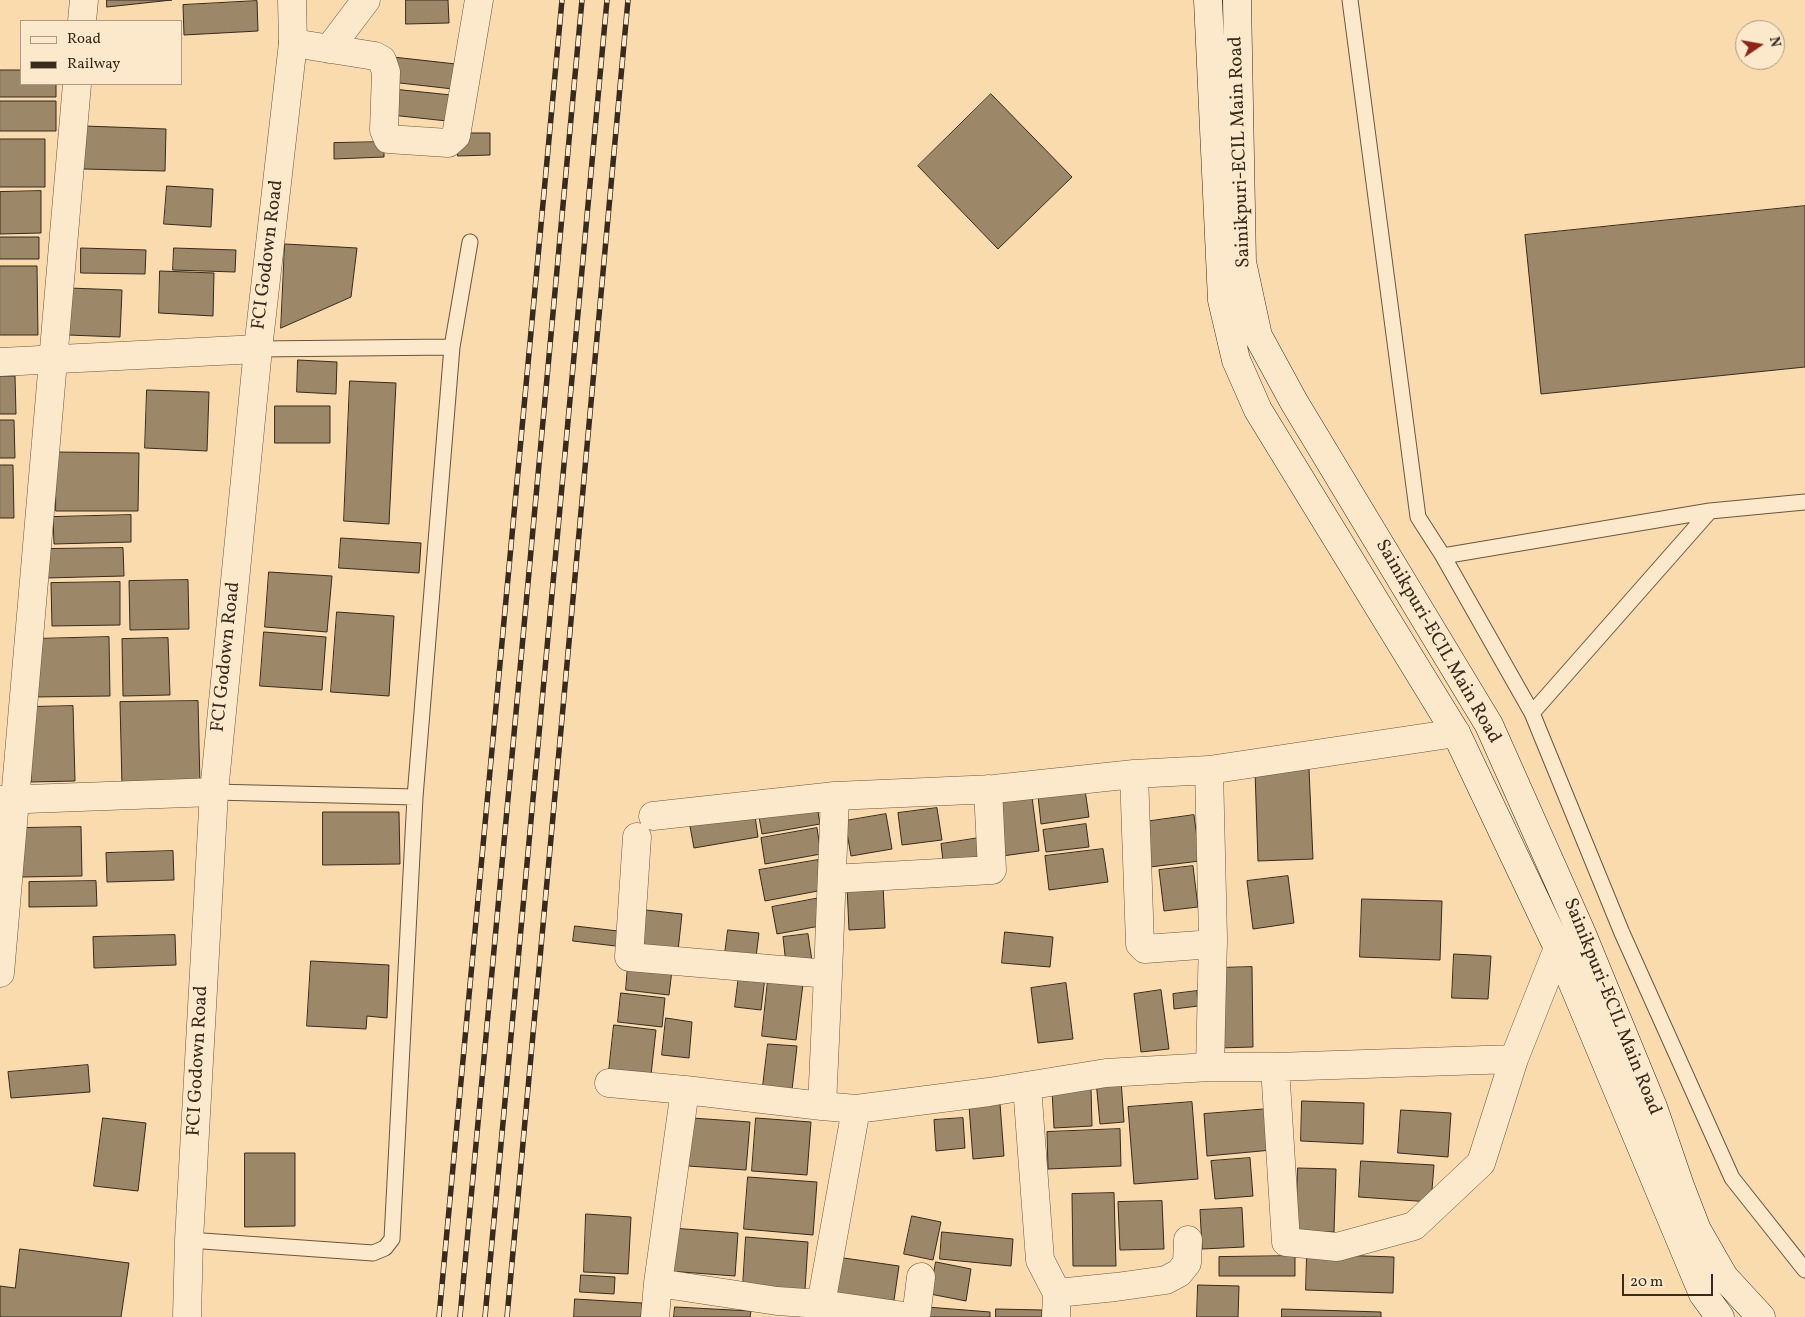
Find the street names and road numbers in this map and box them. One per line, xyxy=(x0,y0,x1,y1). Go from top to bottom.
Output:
street label: Sainikpuri-ECIL Main Road xyxy=(1226,36,1256,268)
street label: FCI Godown Road xyxy=(248,179,290,331)
street label: Sainikpuri-ECIL Main Road xyxy=(1369,536,1505,748)
street label: FCI Godown Road xyxy=(208,581,246,733)
street label: Sainikpuri-ECIL Main Road xyxy=(1557,895,1665,1119)
street label: FCI Godown Road xyxy=(184,985,214,1137)

